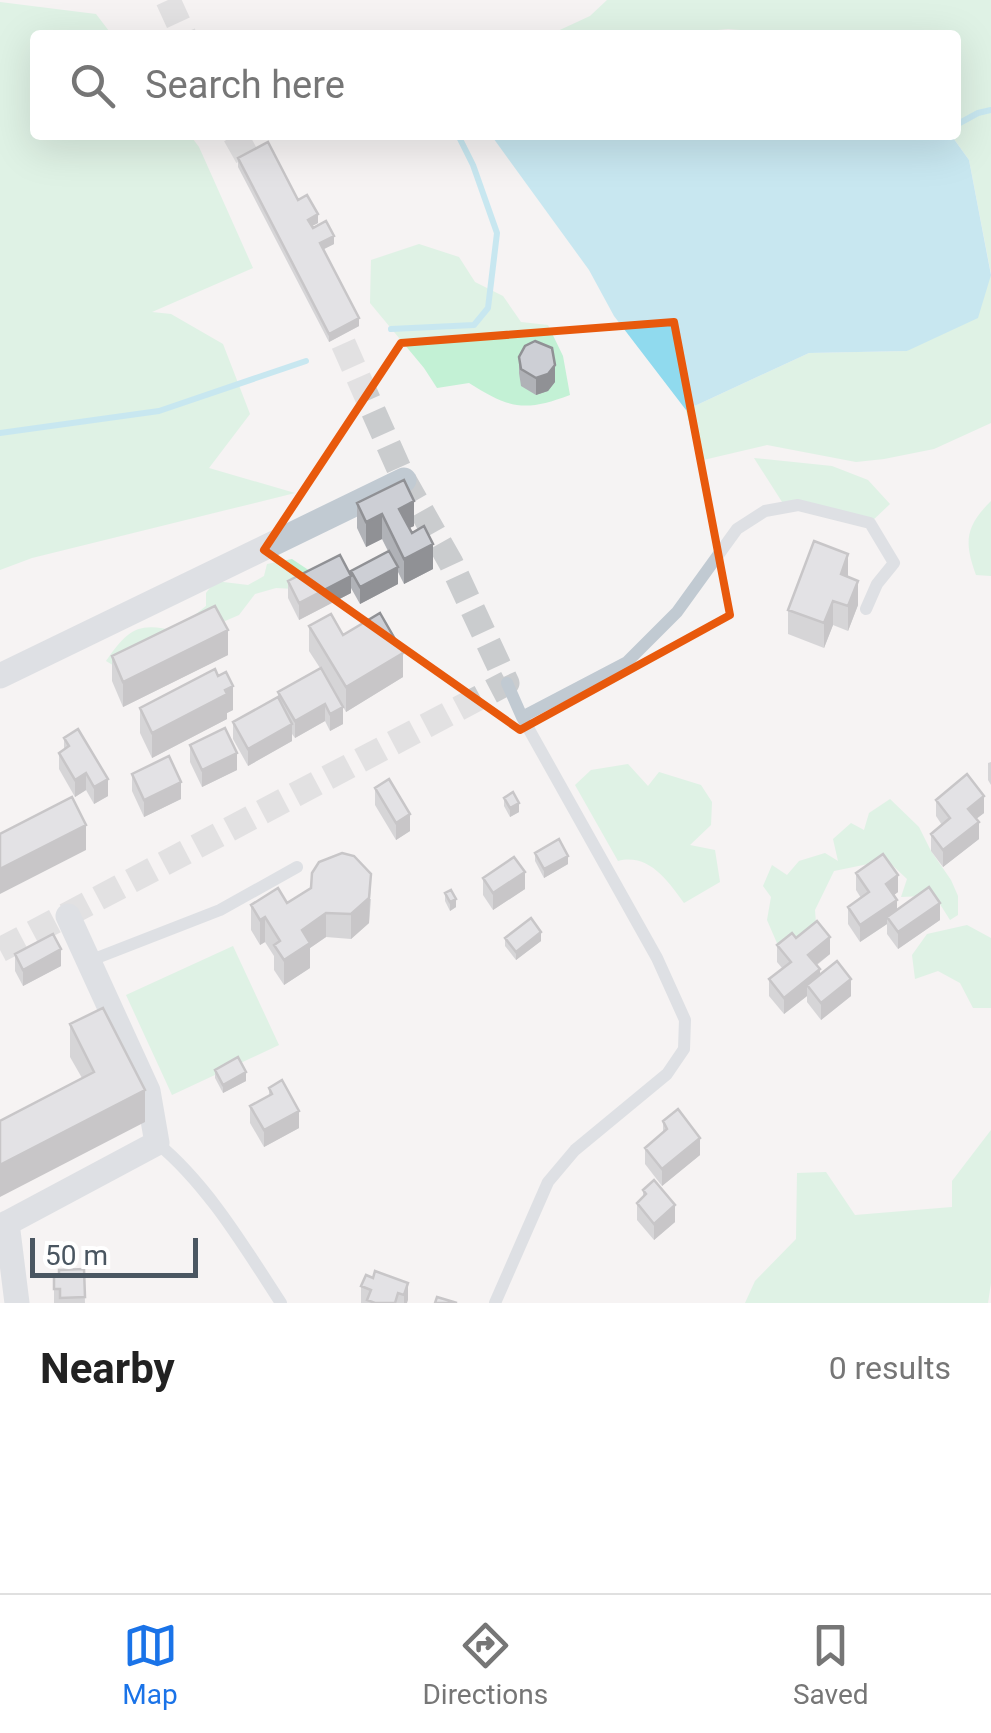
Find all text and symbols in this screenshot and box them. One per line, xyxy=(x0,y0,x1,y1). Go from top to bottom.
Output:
search box xyxy=(30,30,961,140)
icon: search xyxy=(65,58,120,113)
text: Search here xyxy=(145,63,345,107)
scale bar xyxy=(30,1233,198,1278)
text: 50 m xyxy=(45,1239,108,1272)
text: Nearby xyxy=(40,1344,175,1393)
text: 0 results xyxy=(829,1349,951,1387)
tab: Map xyxy=(122,1618,178,1711)
tab: Directions xyxy=(422,1618,548,1711)
tab: Saved xyxy=(793,1618,869,1711)

